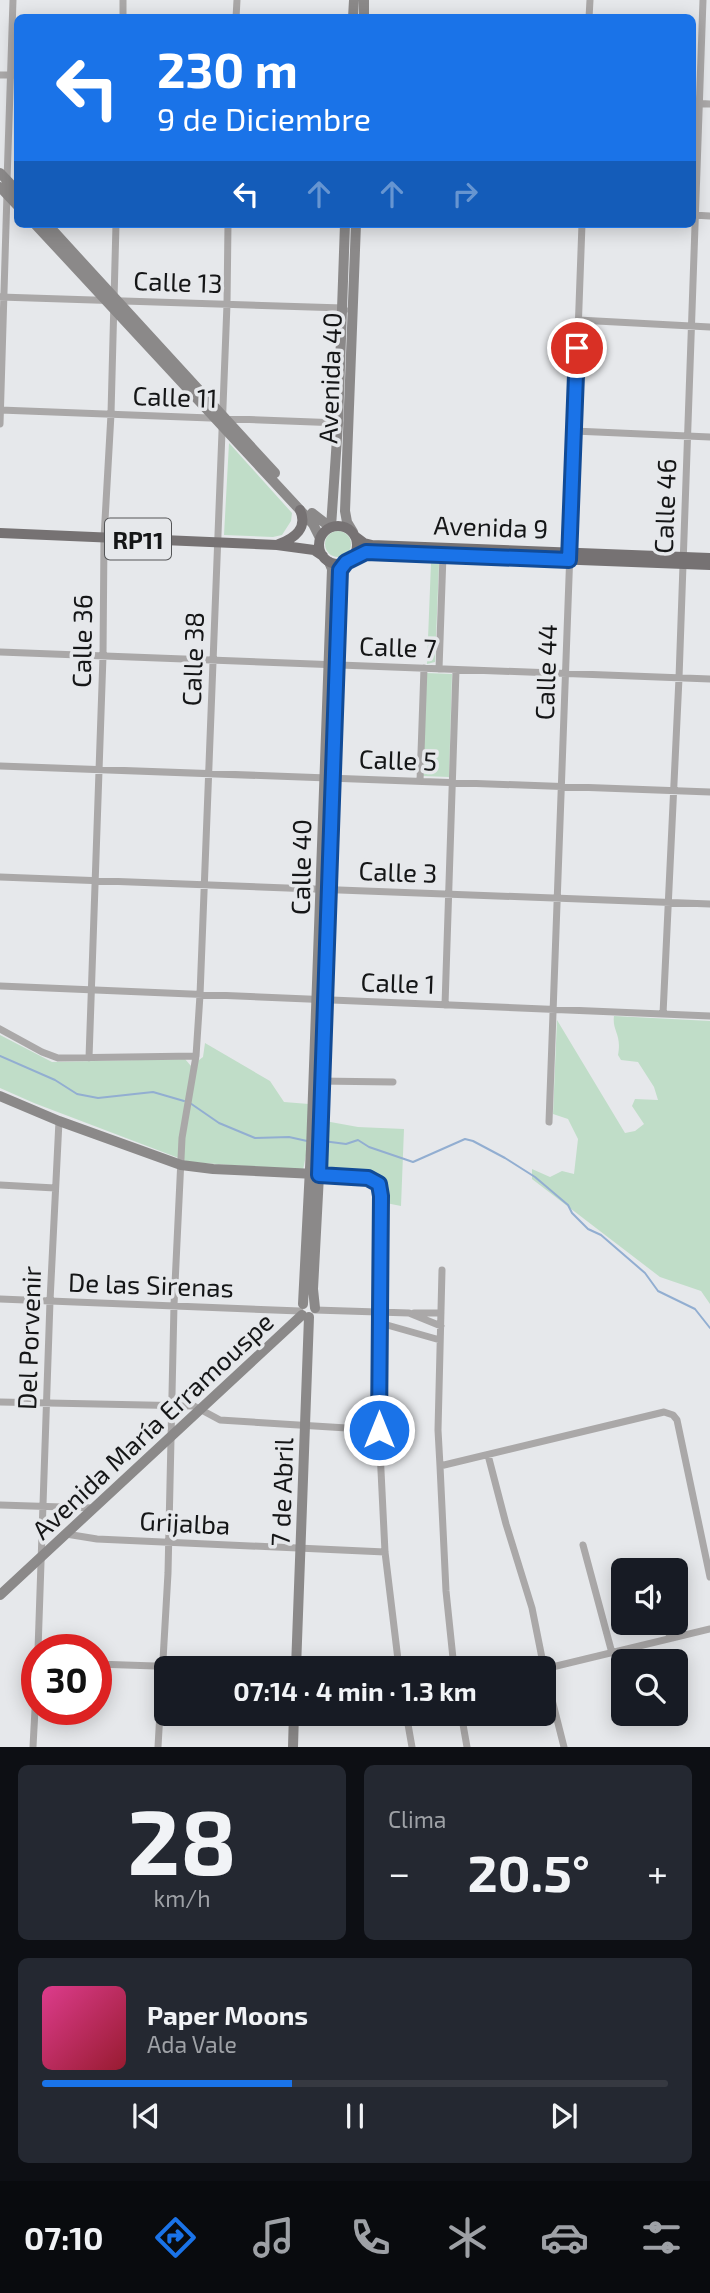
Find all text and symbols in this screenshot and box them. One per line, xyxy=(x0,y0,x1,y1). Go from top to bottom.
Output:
text: 230 m xyxy=(157,39,298,98)
icon: left xyxy=(42,42,133,133)
text: 9 de Diciembre xyxy=(157,99,371,137)
icon: left xyxy=(227,175,265,213)
icon: ahead xyxy=(300,175,338,213)
icon: ahead xyxy=(373,175,411,213)
icon: right xyxy=(446,175,484,213)
street label: Calle 13 xyxy=(133,264,223,298)
street label: Avenida 40 xyxy=(311,312,347,444)
pin xyxy=(547,318,607,378)
icon: arrive xyxy=(558,329,596,367)
street label: Calle 11 xyxy=(132,379,218,413)
street label: Calle 46 xyxy=(647,458,681,554)
street label: Avenida 9 xyxy=(433,509,549,543)
road number: RP11 xyxy=(105,518,171,560)
street label: Calle 36 xyxy=(65,594,97,688)
street label: Calle 38 xyxy=(175,611,209,707)
street label: Calle 44 xyxy=(528,623,562,721)
street label: Calle 7 xyxy=(359,629,437,663)
street label: Calle 5 xyxy=(358,742,438,776)
street label: Calle 40 xyxy=(284,819,316,915)
street label: Calle 3 xyxy=(358,854,438,888)
street label: Calle 1 xyxy=(360,965,436,999)
street label: Del Porvenir xyxy=(10,1265,46,1411)
street label: De las Sirenas xyxy=(68,1266,234,1302)
street label: Avenida María Erramouspe xyxy=(25,1305,279,1545)
position arrow xyxy=(342,1393,416,1467)
street label: 7 de Abril xyxy=(264,1437,298,1547)
street label: Grijalba xyxy=(139,1504,231,1540)
map controls xyxy=(611,1558,688,1726)
button: sound xyxy=(611,1558,688,1635)
speed limit sign: 30 xyxy=(21,1634,112,1725)
button: search xyxy=(611,1649,688,1726)
text: 07:14 · 4 min · 1.3 km xyxy=(233,1675,477,1706)
text: 28 xyxy=(127,1784,237,1893)
text: Clima xyxy=(388,1805,446,1833)
text: 20.5° xyxy=(467,1840,590,1902)
text: − xyxy=(388,1849,410,1895)
text: + xyxy=(647,1849,668,1895)
text: km/h xyxy=(153,1884,211,1912)
text: Paper Moons xyxy=(147,1999,308,2030)
text: Ada Vale xyxy=(147,2030,237,2058)
icon: previous xyxy=(127,2097,165,2135)
icon: pause xyxy=(336,2097,374,2135)
icon: next xyxy=(545,2097,583,2135)
icon: directions xyxy=(151,2213,200,2262)
icon: music xyxy=(249,2213,298,2262)
icon: phone xyxy=(346,2213,395,2262)
icon: climate xyxy=(443,2213,492,2262)
icon: car xyxy=(540,2213,589,2262)
icon: filters xyxy=(637,2213,686,2262)
text: 07:10 xyxy=(24,2218,103,2256)

